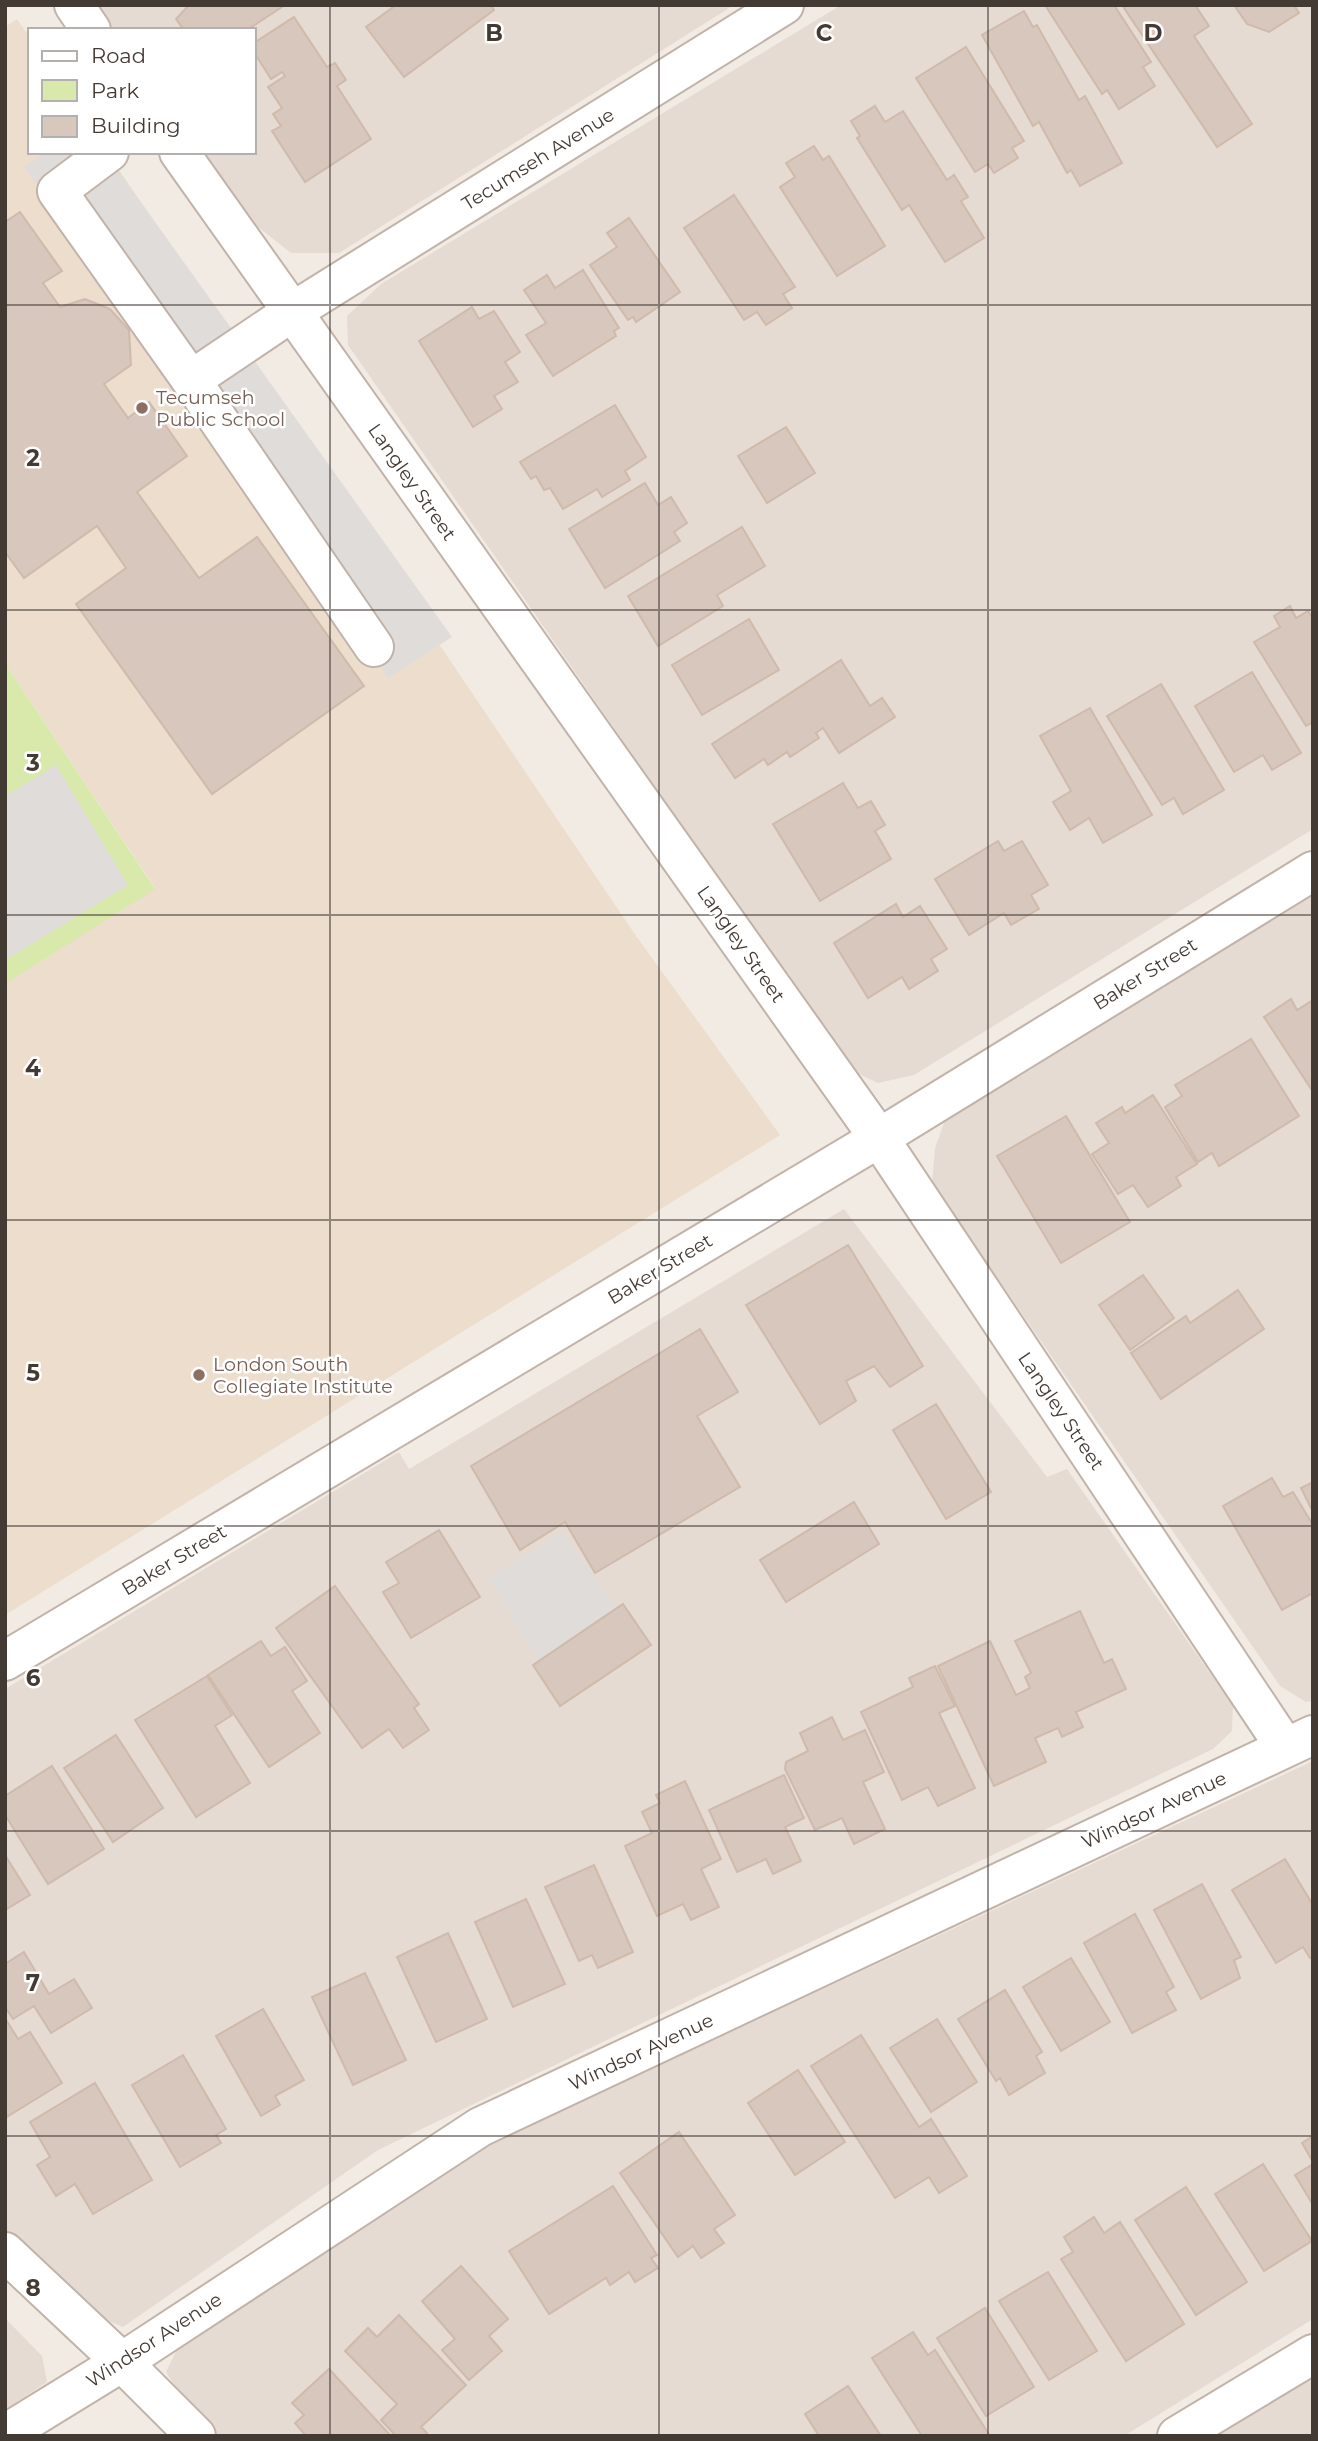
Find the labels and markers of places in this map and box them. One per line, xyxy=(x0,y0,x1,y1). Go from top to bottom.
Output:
place label: Tecumseh Public School xyxy=(156,386,285,431)
marker: Tecumseh Public School xyxy=(134,400,150,416)
place label: London South Collegiate Institute xyxy=(213,1353,393,1398)
marker: London South Collegiate Institute xyxy=(191,1367,207,1383)

